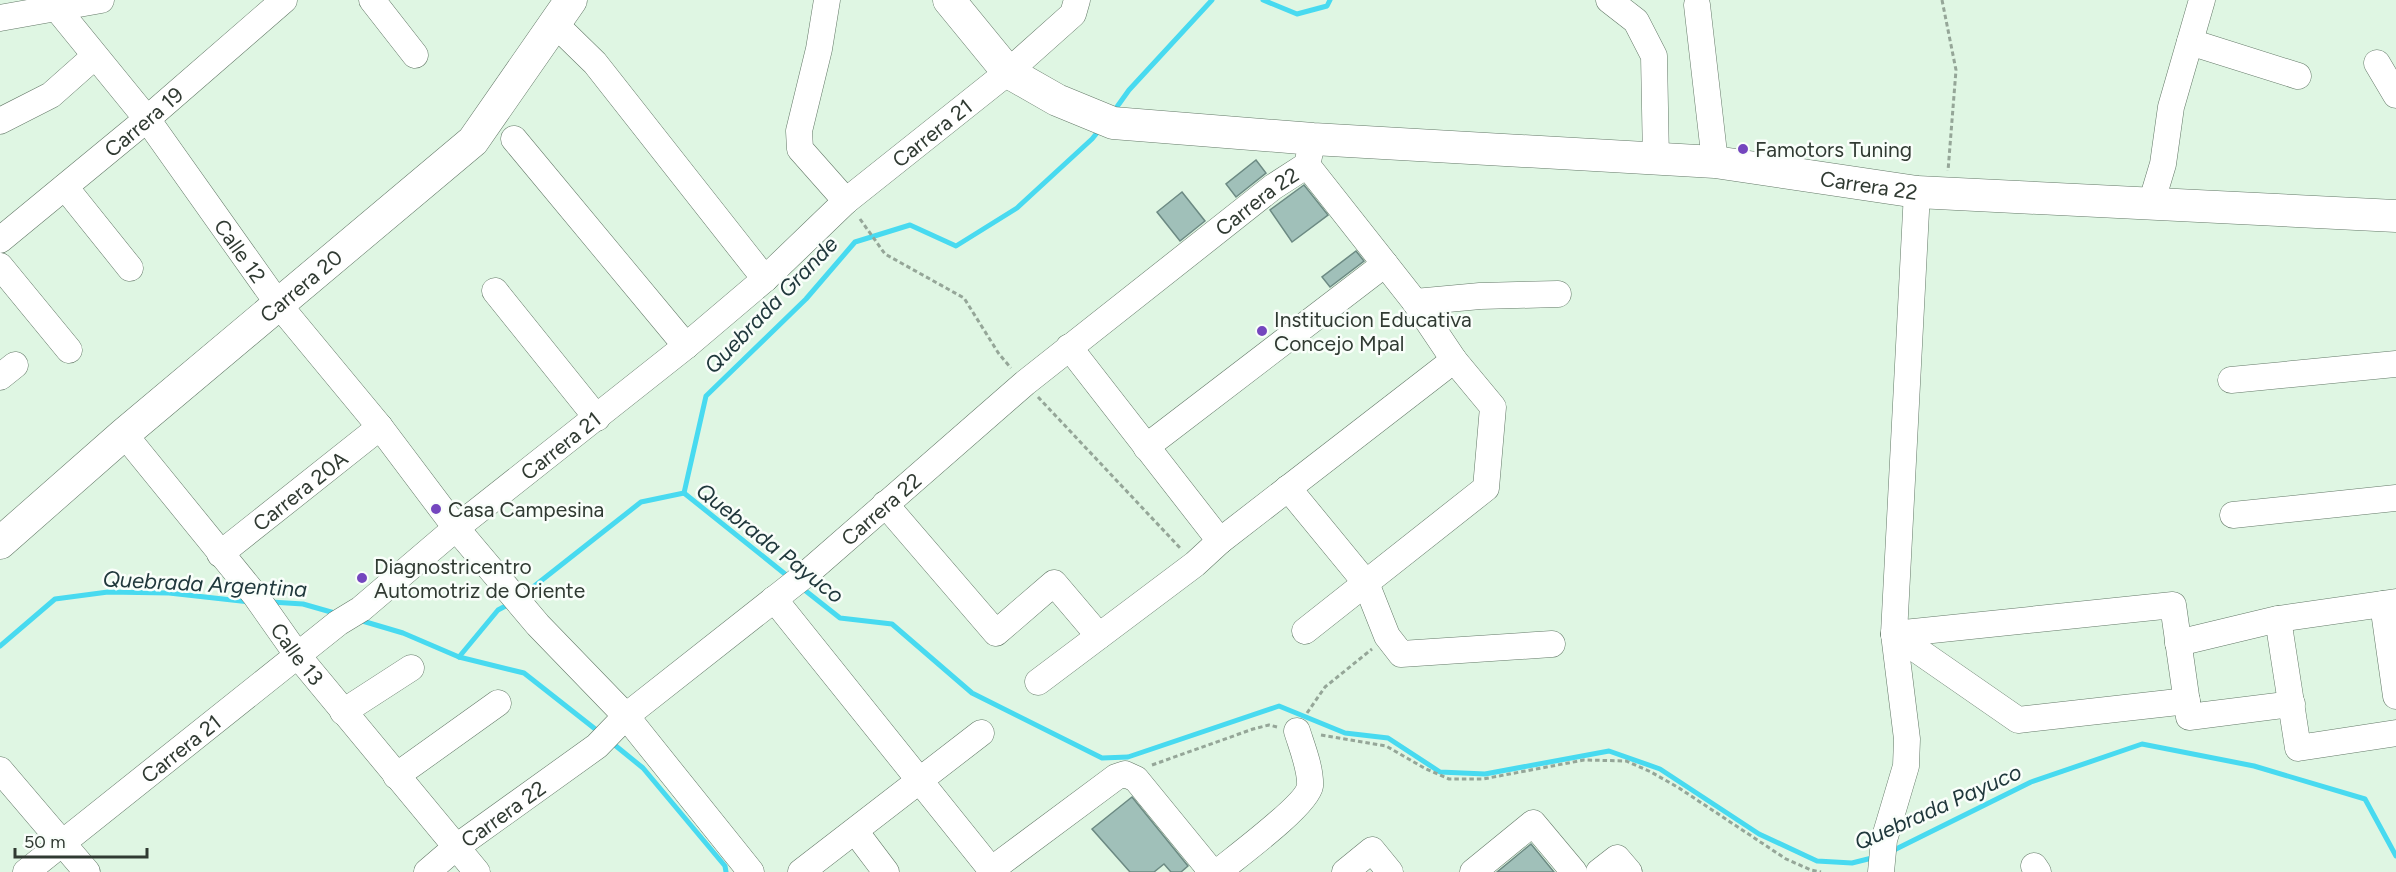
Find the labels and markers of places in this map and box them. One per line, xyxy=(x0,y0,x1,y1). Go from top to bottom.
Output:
place label: Famotors Tuning xyxy=(1755,137,1912,162)
marker: Famotors Tuning xyxy=(1736,142,1750,156)
place label: Institucion Educativa Concejo Mpal xyxy=(1274,307,1472,356)
marker: Institucion Educativa Concejo Mpal xyxy=(1255,324,1269,338)
place label: Casa Campesina xyxy=(448,497,604,522)
marker: Casa Campesina xyxy=(429,502,443,516)
place label: Diagnostricentro Automotriz de Oriente xyxy=(374,554,585,603)
marker: Diagnostricentro Automotriz de Oriente xyxy=(355,571,369,585)

